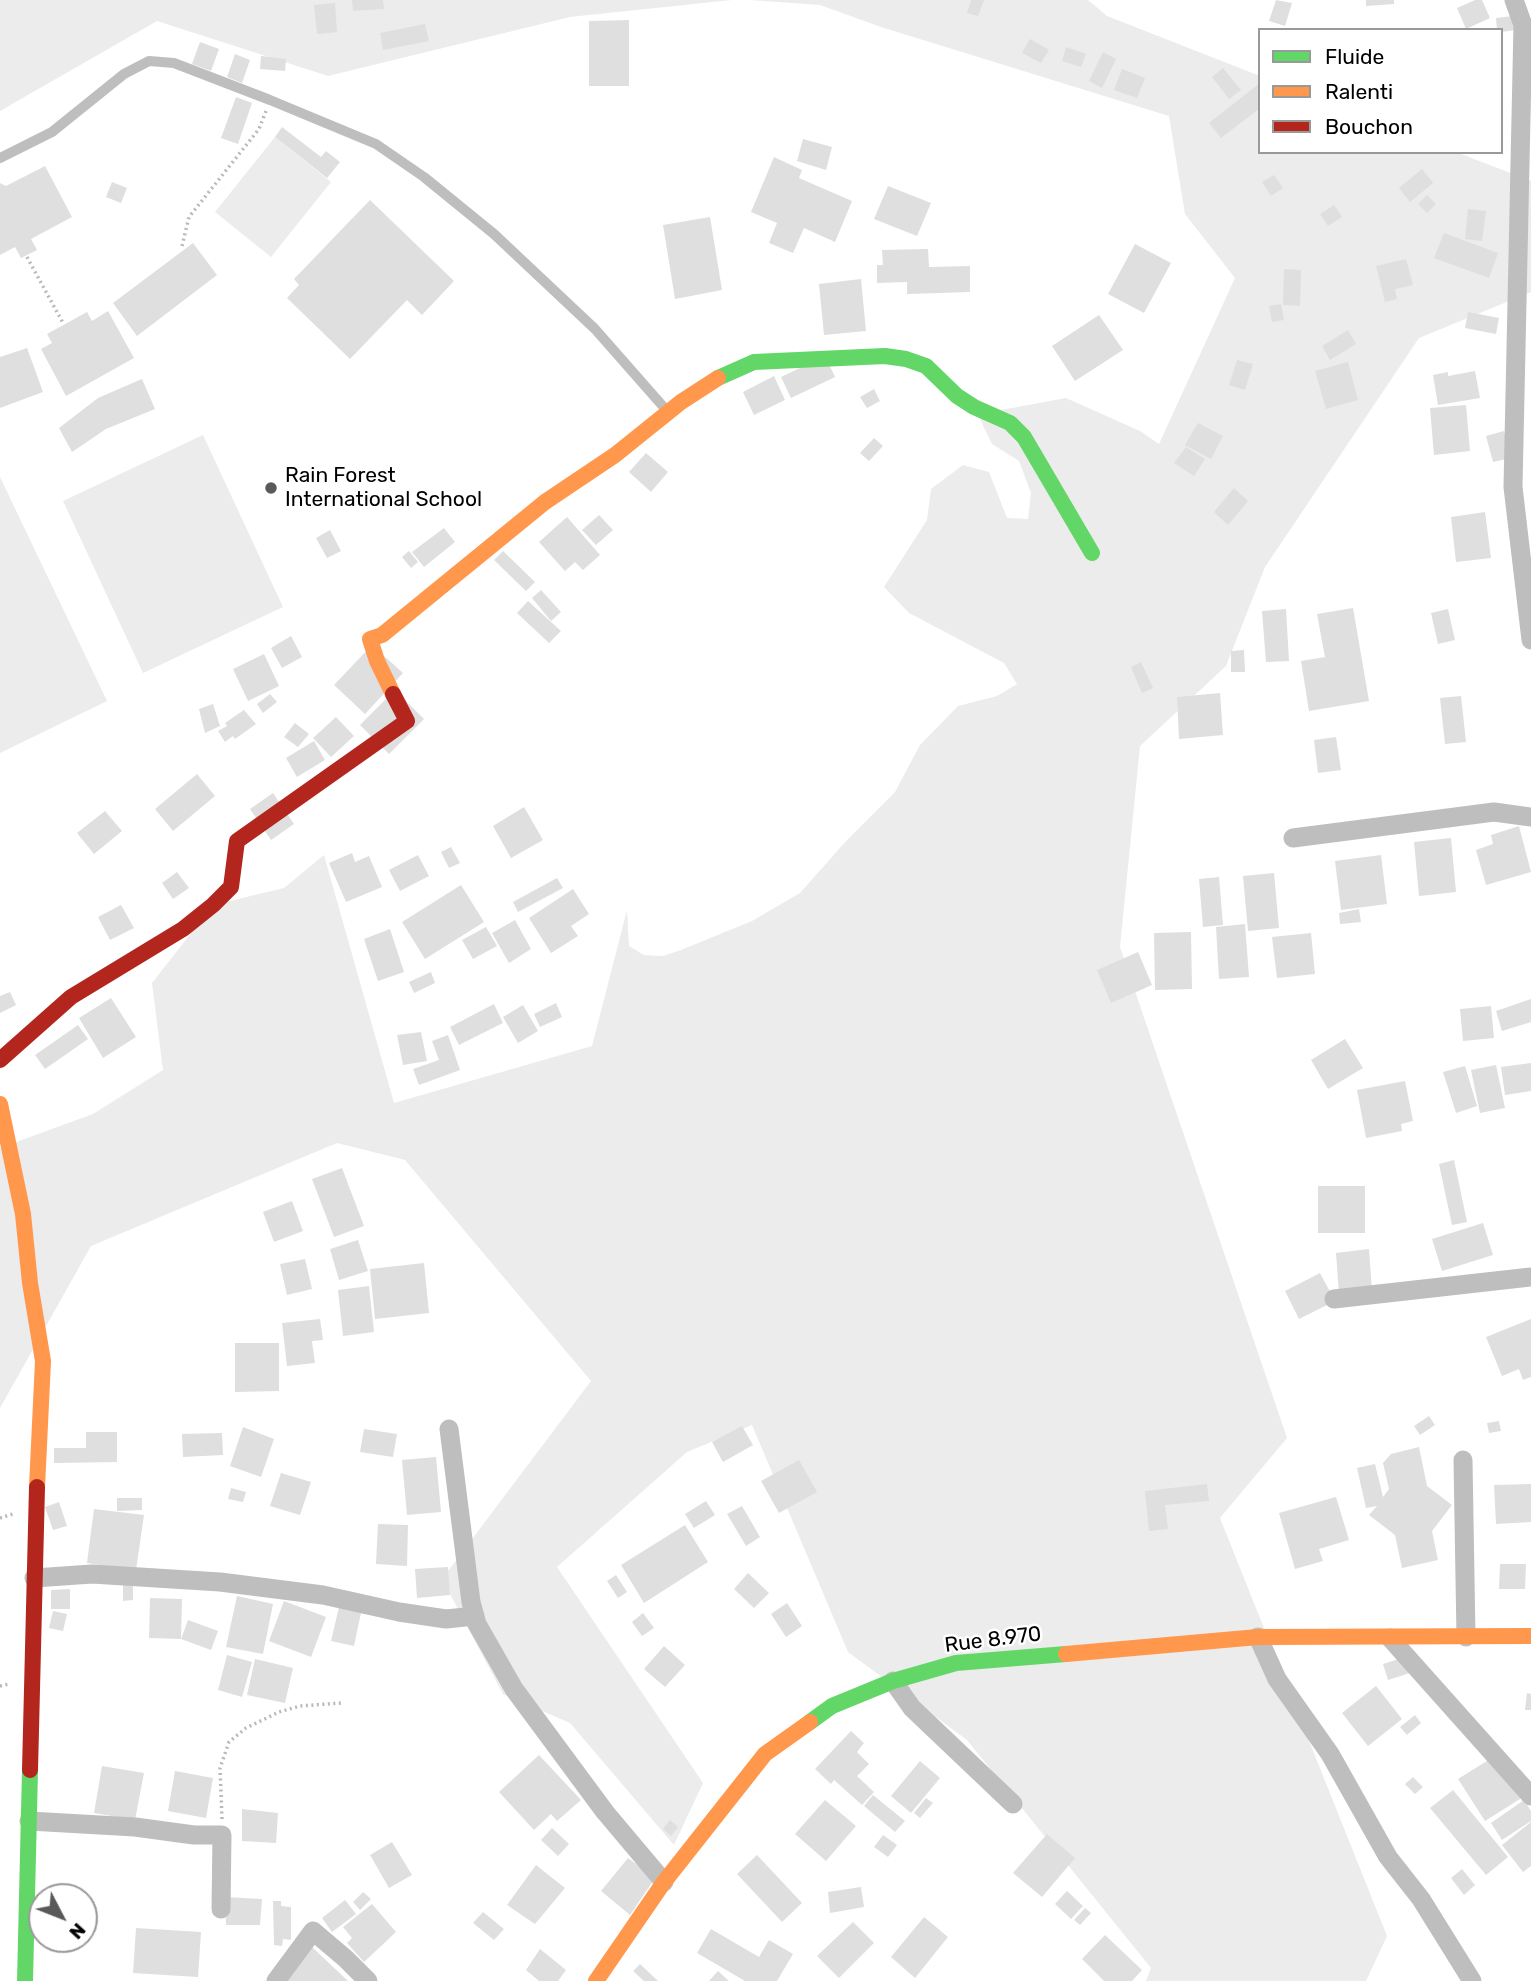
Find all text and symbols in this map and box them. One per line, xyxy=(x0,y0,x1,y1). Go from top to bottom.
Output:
legend xyxy=(1258,28,1503,154)
text: Fluide xyxy=(1325,44,1384,69)
text: Ralenti xyxy=(1325,79,1393,104)
text: Bouchon xyxy=(1325,114,1413,139)
place label: Rain Forest International School xyxy=(285,463,482,513)
marker: Rain Forest International School xyxy=(263,480,279,496)
street label: Rue 8.970 xyxy=(943,1622,1043,1658)
north arrow xyxy=(28,1883,98,1953)
text: N xyxy=(64,1918,91,1944)

